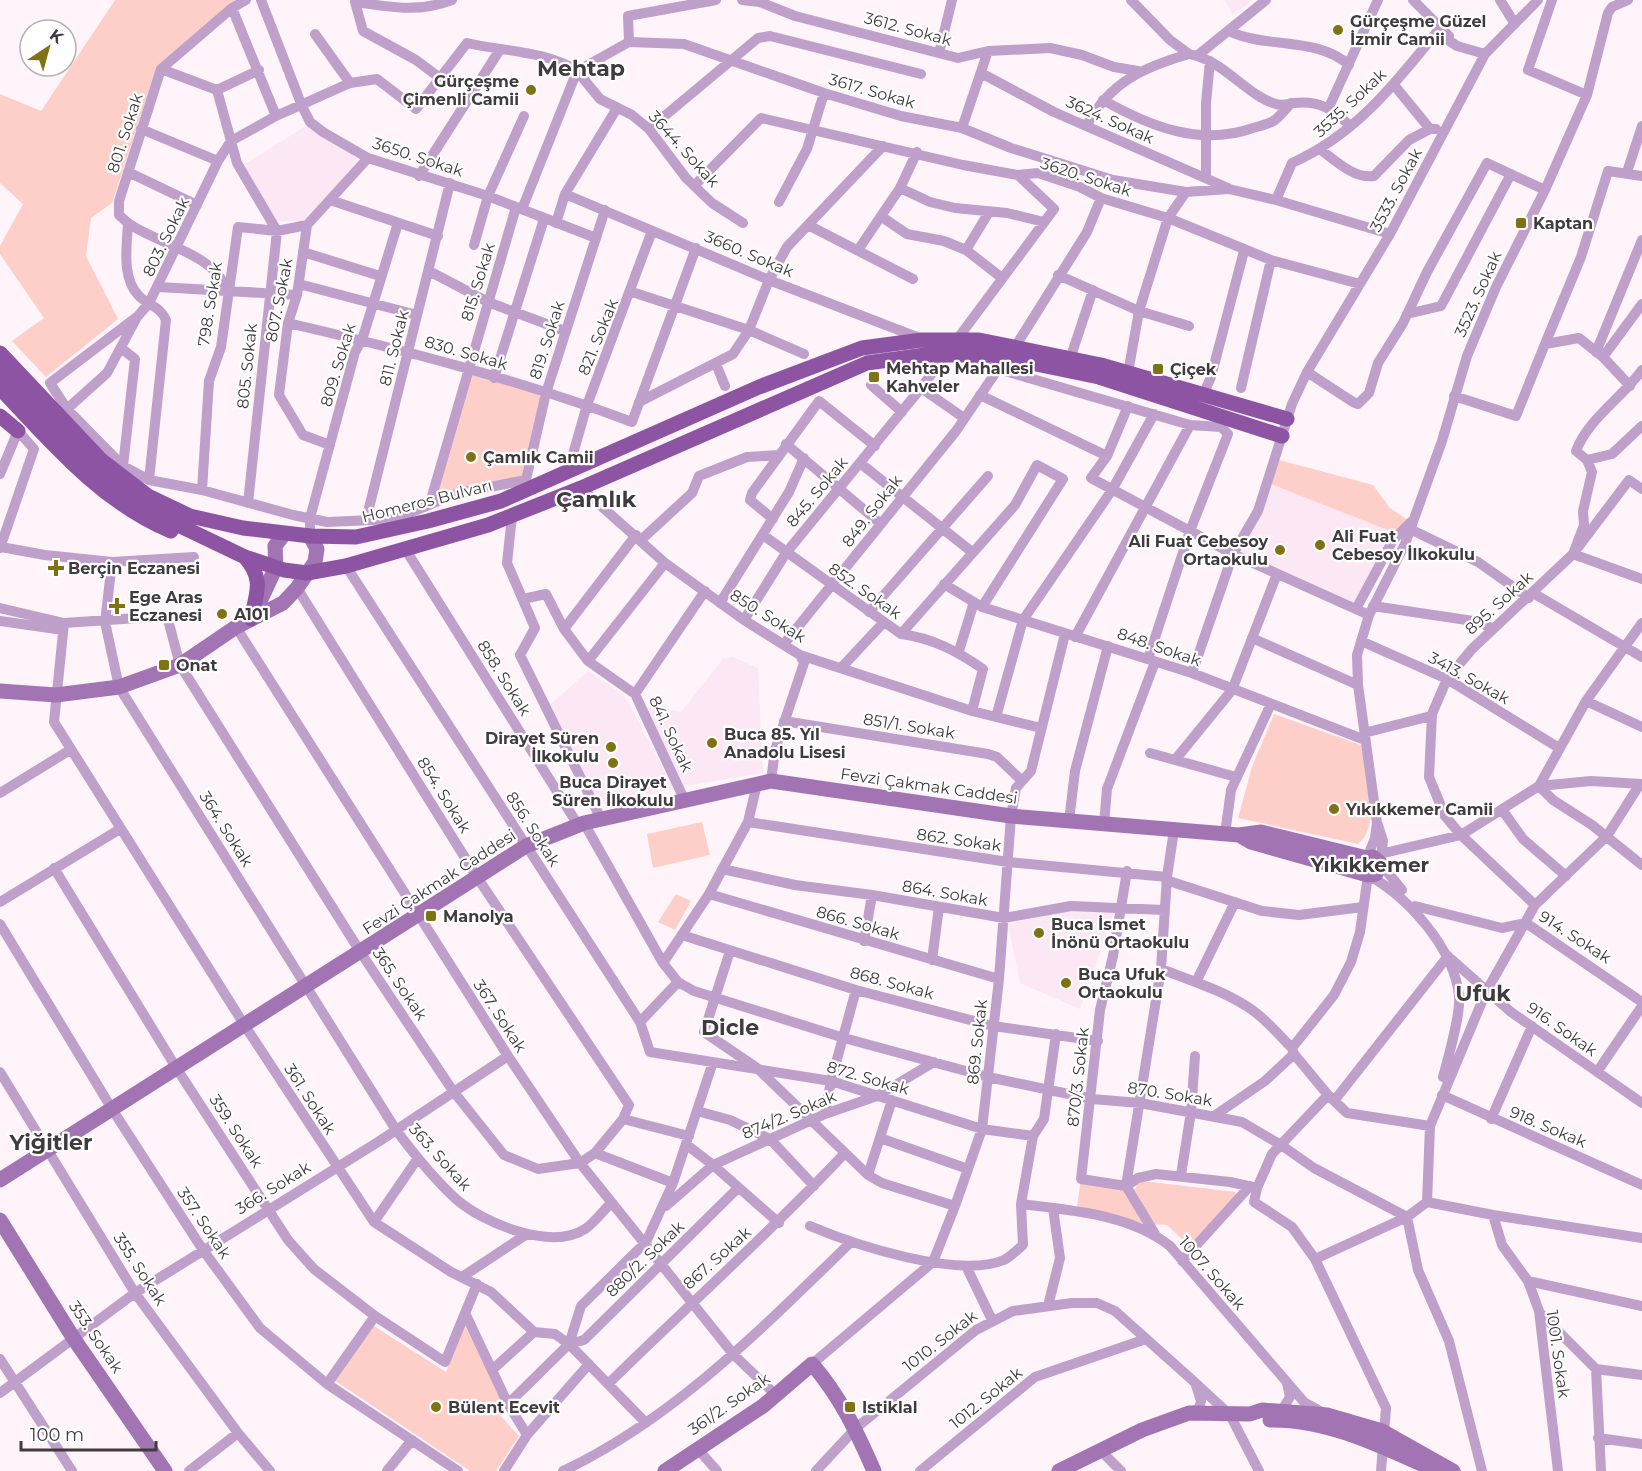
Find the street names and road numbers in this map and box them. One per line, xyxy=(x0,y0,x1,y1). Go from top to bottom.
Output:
street label: 3612. Sokak xyxy=(862,8,954,50)
street label: 3535. Sokak xyxy=(1310,65,1390,141)
street label: 3617. Sokak xyxy=(827,70,918,113)
street label: 801. Sokak xyxy=(103,90,147,175)
street label: 3624. Sokak xyxy=(1063,92,1157,148)
street label: 3644. Sokak xyxy=(645,107,724,191)
street label: 3650. Sokak xyxy=(370,133,466,181)
street label: 3533. Sokak xyxy=(1366,145,1426,235)
street label: 3620. Sokak xyxy=(1038,153,1134,201)
street label: 803. Sokak xyxy=(139,194,193,280)
street label: 3660. Sokak xyxy=(702,227,797,281)
street label: 815. Sokak xyxy=(457,240,499,323)
street label: 3523. Sokak xyxy=(1451,248,1506,340)
street label: 807. Sokak xyxy=(262,256,297,344)
street label: 798. Sokak xyxy=(194,260,226,348)
street label: 821. Sokak xyxy=(574,296,622,378)
street label: 819. Sokak xyxy=(525,298,569,382)
street label: 811. Sokak xyxy=(375,308,413,388)
street label: 809. Sokak xyxy=(316,321,360,409)
street label: 805. Sokak xyxy=(233,322,261,410)
street label: 830. Sokak xyxy=(422,332,510,374)
street label: 845. Sokak xyxy=(782,453,852,531)
street label: 849. Sokak xyxy=(838,471,906,551)
street label: Homeros Bulvarı xyxy=(360,476,494,526)
street label: 852. Sokak xyxy=(825,559,905,623)
street label: 895. Sokak xyxy=(1461,567,1537,638)
street label: 850. Sokak xyxy=(727,585,810,647)
street label: 848. Sokak xyxy=(1115,624,1204,670)
street label: 858. Sokak xyxy=(473,637,535,720)
street label: 3413. Sokak xyxy=(1425,648,1513,708)
street label: 841. Sokak xyxy=(645,693,697,776)
street label: 851/1. Sokak xyxy=(862,709,957,743)
street label: 854. Sokak xyxy=(413,753,475,837)
street label: Fevzi Çakmak Caddesi xyxy=(839,764,1019,808)
street label: 364. Sokak xyxy=(195,788,257,871)
street label: 856. Sokak xyxy=(502,788,564,870)
street label: Fevzi Çakmak Caddesi xyxy=(359,825,519,939)
street label: 862. Sokak xyxy=(916,825,1003,855)
street label: 864. Sokak xyxy=(901,876,990,910)
street label: 866. Sokak xyxy=(814,902,902,944)
street label: 914. Sokak xyxy=(1535,907,1615,968)
street label: 365. Sokak xyxy=(369,944,432,1024)
street label: 868. Sokak xyxy=(848,963,936,1003)
street label: 367. Sokak xyxy=(469,976,531,1056)
street label: 869. Sokak xyxy=(963,998,991,1085)
street label: 916. Sokak xyxy=(1523,998,1601,1060)
street label: 870/3. Sokak xyxy=(1063,1026,1093,1128)
street label: 872. Sokak xyxy=(825,1057,912,1099)
street label: 361. Sokak xyxy=(280,1060,340,1138)
street label: 870. Sokak xyxy=(1126,1078,1214,1110)
street label: 874/2. Sokak xyxy=(739,1087,839,1143)
street label: 359. Sokak xyxy=(205,1091,267,1171)
street label: 918. Sokak xyxy=(1507,1102,1590,1152)
street label: 363. Sokak xyxy=(405,1120,475,1195)
street label: 366. Sokak xyxy=(232,1157,314,1218)
street label: 357. Sokak xyxy=(173,1184,235,1263)
street label: 880/2. Sokak xyxy=(602,1217,688,1301)
street label: 867. Sokak xyxy=(679,1222,755,1293)
street label: 355. Sokak xyxy=(109,1229,171,1309)
street label: 1007. Sokak xyxy=(1175,1232,1249,1314)
street label: 353. Sokak xyxy=(65,1297,127,1377)
street label: 1010. Sokak xyxy=(899,1306,981,1376)
street label: 1001. Sokak xyxy=(1542,1309,1574,1400)
street label: 1012. Sokak xyxy=(946,1363,1026,1433)
street label: 361/2. Sokak xyxy=(685,1369,774,1439)

